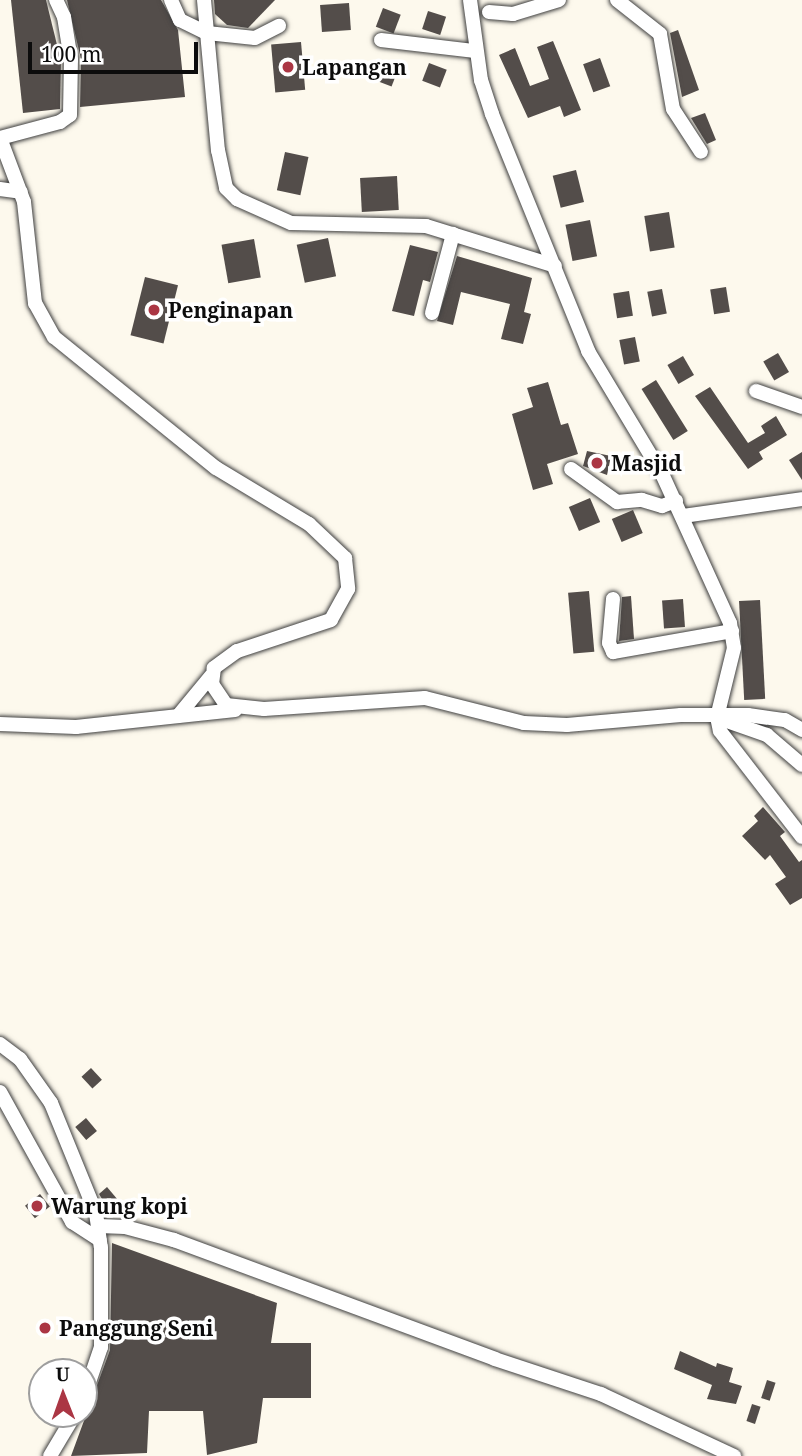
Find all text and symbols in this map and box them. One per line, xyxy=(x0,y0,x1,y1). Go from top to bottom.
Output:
scale bar xyxy=(32,28,201,72)
text: 100 m xyxy=(41,40,102,68)
place label: Lapangan xyxy=(302,54,407,80)
marker: Lapangan xyxy=(280,59,296,75)
place label: Penginapan xyxy=(168,297,293,323)
marker: Penginapan xyxy=(146,302,162,318)
place label: Masjid xyxy=(611,450,682,476)
marker: Masjid xyxy=(589,455,605,471)
place label: Warung kopi xyxy=(51,1193,188,1219)
marker: Warung kopi xyxy=(29,1198,45,1214)
place label: Panggung Seni xyxy=(59,1315,213,1341)
marker: Panggung Seni xyxy=(37,1320,53,1336)
north arrow xyxy=(28,1358,98,1428)
text: U xyxy=(55,1361,70,1387)

